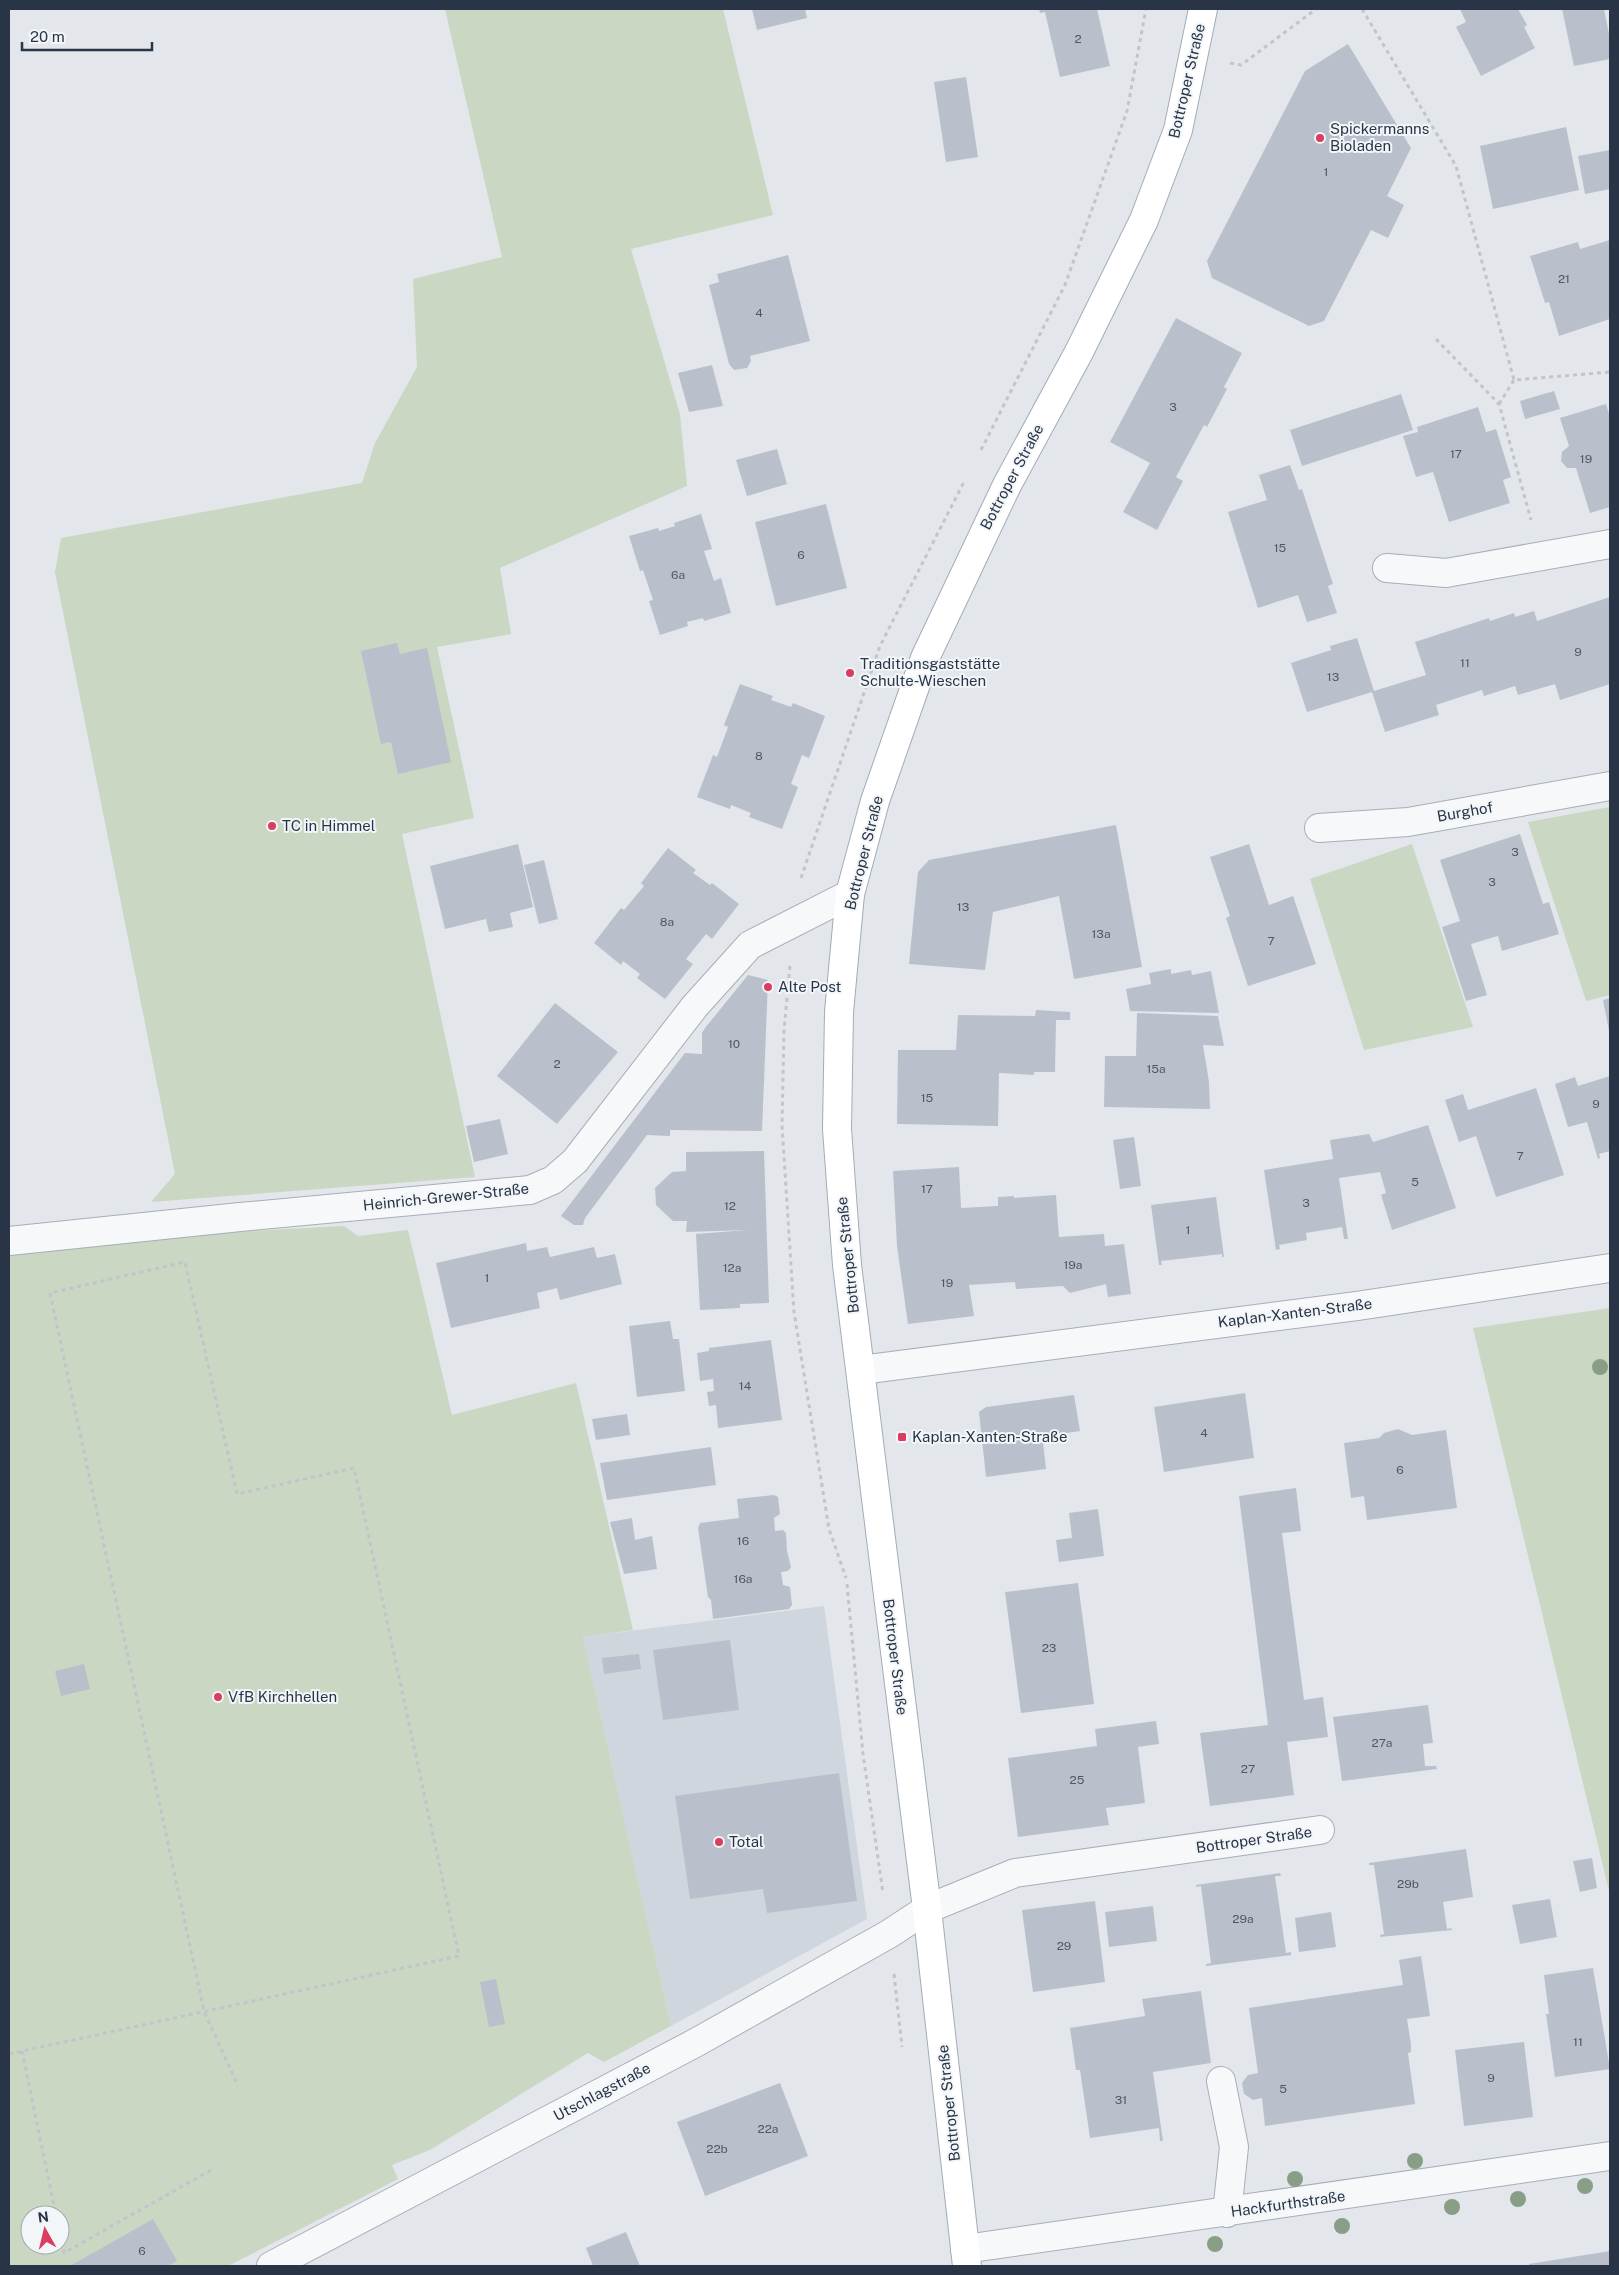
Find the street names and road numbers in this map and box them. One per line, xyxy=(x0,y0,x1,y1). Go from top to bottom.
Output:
street label: Bottroper Straße xyxy=(1165,22,1208,140)
street label: Bottroper Straße xyxy=(977,421,1047,532)
street label: Bottroper Straße xyxy=(841,794,886,912)
street label: Burghof xyxy=(1436,798,1494,825)
street label: Heinrich-Grewer-Straße xyxy=(362,1179,530,1214)
street label: Bottroper Straße xyxy=(833,1196,862,1314)
street label: Kaplan-Xanten-Straße xyxy=(1217,1295,1373,1330)
street label: Bottroper Straße xyxy=(880,1598,911,1716)
street label: Bottroper Straße xyxy=(1195,1823,1313,1856)
street label: Bottroper Straße xyxy=(934,2044,963,2162)
street label: Utschlagstraße xyxy=(550,2059,653,2124)
street label: Hackfurthstraße xyxy=(1229,2187,1346,2220)

